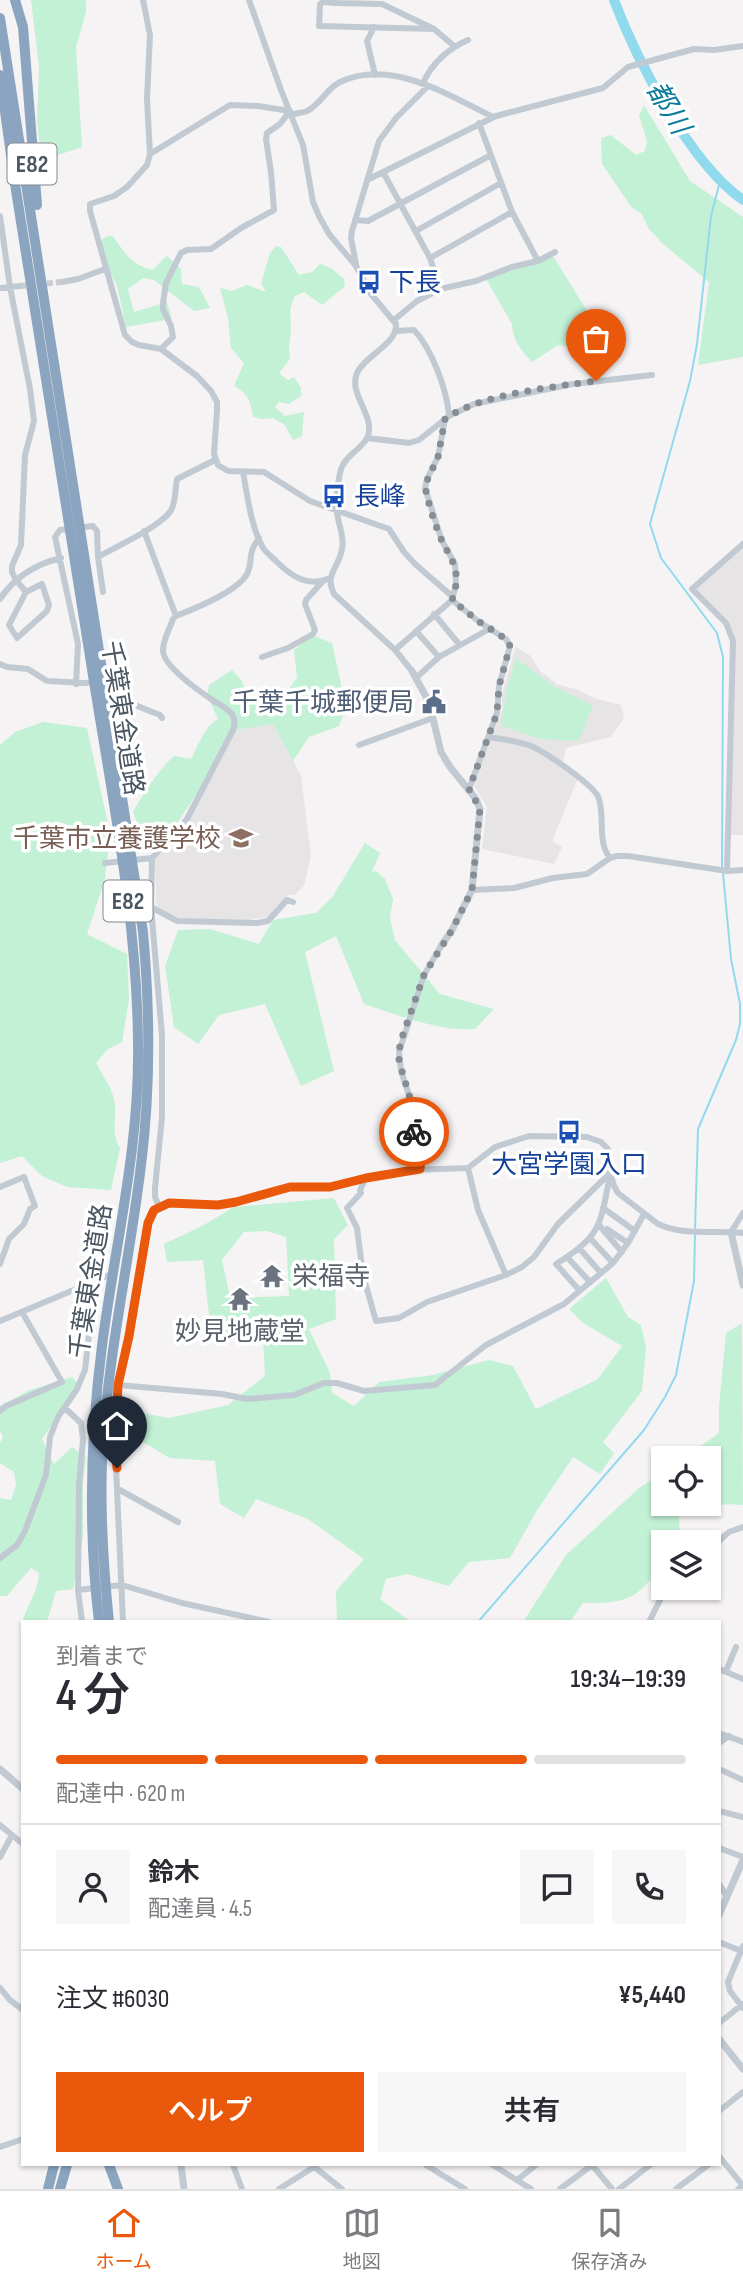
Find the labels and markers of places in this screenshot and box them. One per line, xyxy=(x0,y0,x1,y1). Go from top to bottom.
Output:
bus stop icon: 下長 xyxy=(355,268,383,296)
place label: 下長 xyxy=(389,268,441,299)
pin xyxy=(566,309,626,381)
bus stop icon: 長峰 xyxy=(320,482,348,510)
place label: 長峰 xyxy=(354,482,406,513)
place label: 千葉千城郵便局 xyxy=(232,688,414,719)
public building icon: 千葉千城郵便局 xyxy=(420,688,448,716)
place label: 千葉市立養護学校 xyxy=(13,824,221,855)
school or university icon: 千葉市立養護学校 xyxy=(227,824,255,852)
bus stop icon: 大宮学園入口 xyxy=(555,1118,583,1146)
place label: 大宮学園入口 xyxy=(491,1150,647,1181)
temple icon: 栄福寺 xyxy=(258,1262,286,1290)
place label: 栄福寺 xyxy=(292,1262,370,1293)
temple icon: 妙見地蔵堂 xyxy=(226,1285,254,1313)
place label: 妙見地蔵堂 xyxy=(175,1317,305,1348)
pin xyxy=(87,1396,147,1468)

